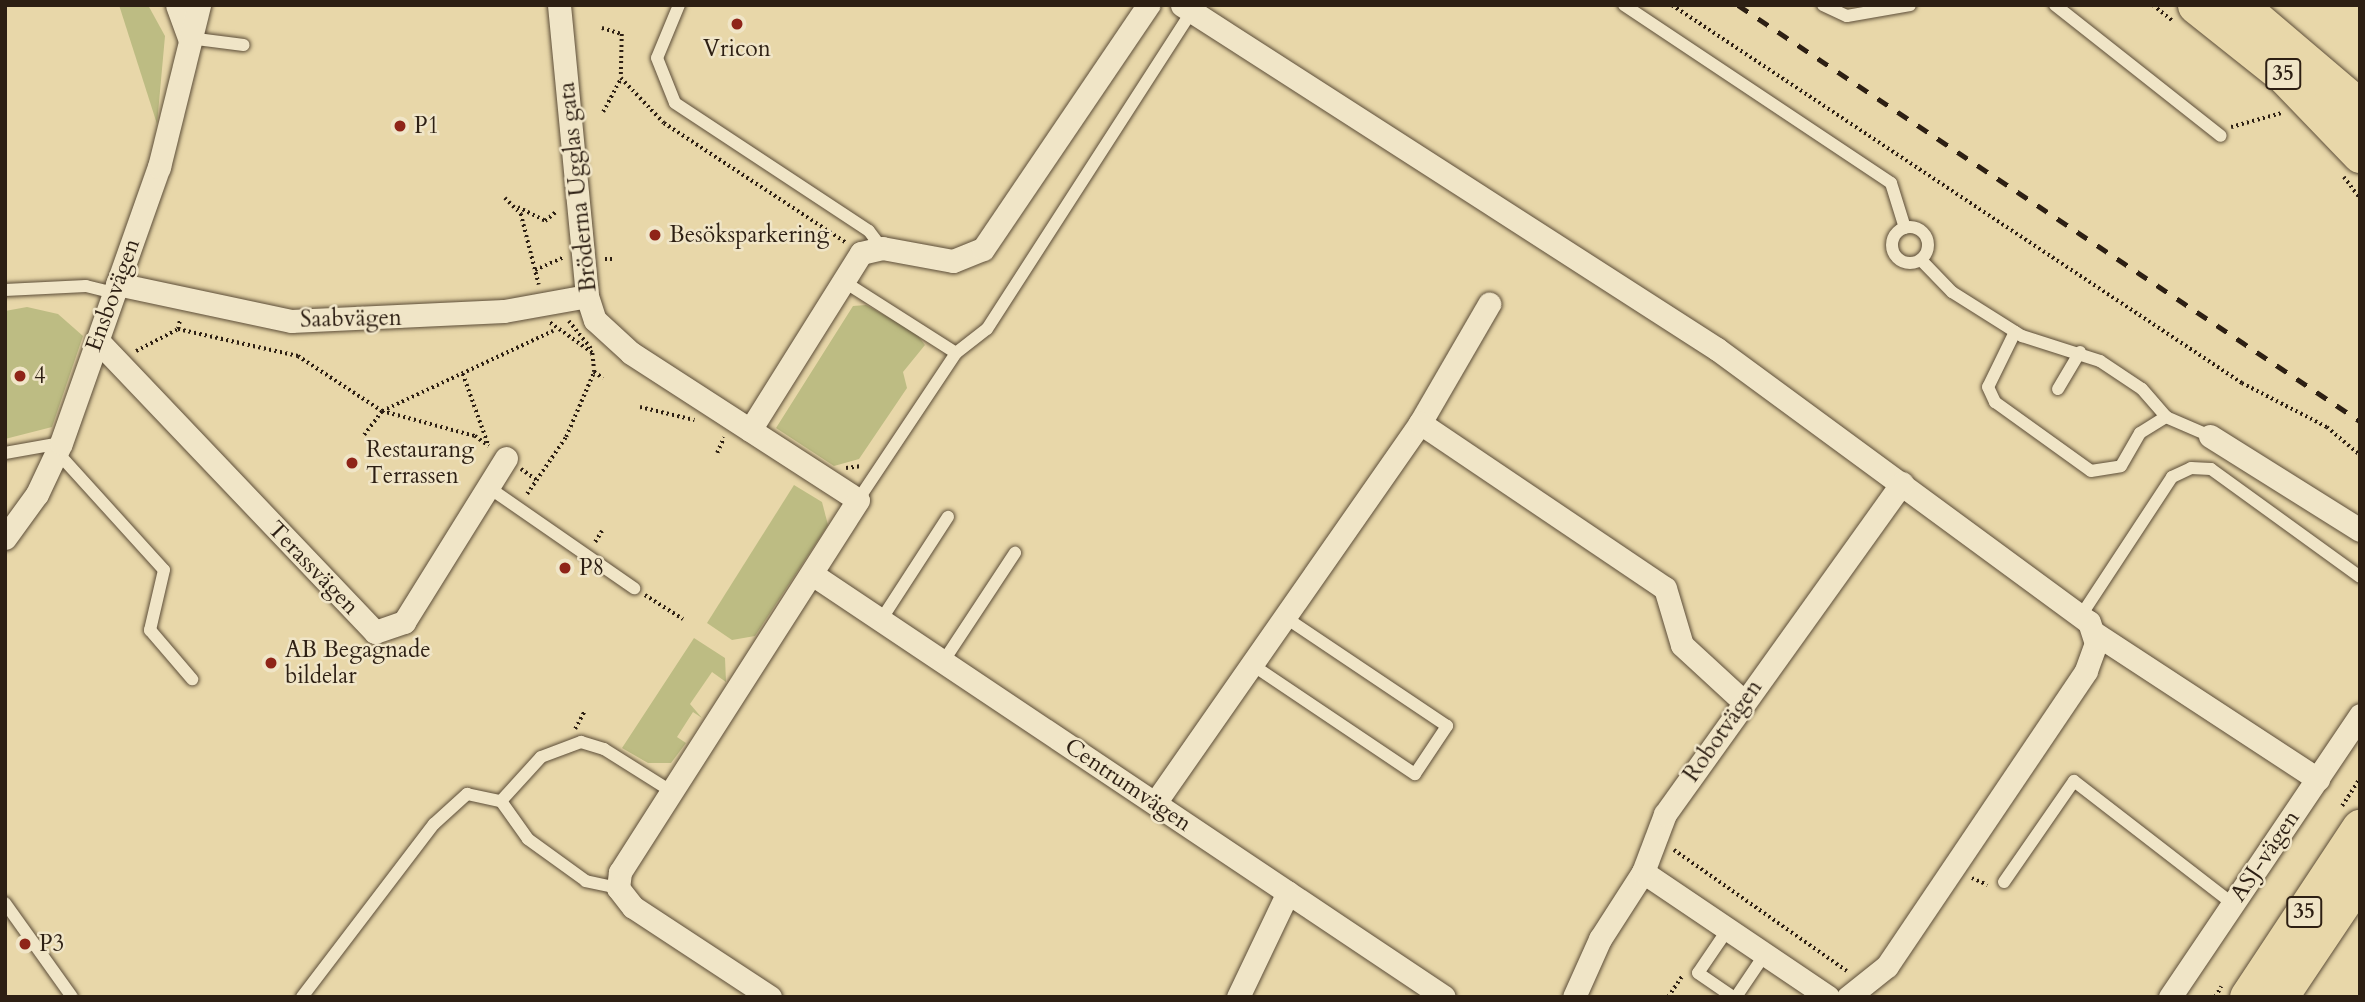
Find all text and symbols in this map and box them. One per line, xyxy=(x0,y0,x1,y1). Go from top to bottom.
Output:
marker: Vricon xyxy=(729,16,745,32)
place label: Vricon xyxy=(703,35,771,63)
road number: 35 xyxy=(2264,56,2302,92)
street label: Bröderna Ugglas gata xyxy=(553,81,603,293)
place label: P1 xyxy=(414,112,439,140)
marker: P1 xyxy=(392,118,408,134)
place label: Besöksparkering xyxy=(669,221,829,249)
marker: Besöksparkering xyxy=(647,227,663,243)
street label: Ensbovägen xyxy=(80,235,146,355)
street label: Saabvägen xyxy=(300,304,402,334)
place label: 4 xyxy=(34,362,46,390)
marker: 4 xyxy=(12,368,28,384)
place label: Restaurang Terrassen xyxy=(366,436,474,490)
marker: Restaurang Terrassen xyxy=(344,455,360,471)
street label: Terassvägen xyxy=(262,516,364,620)
place label: P8 xyxy=(579,554,604,582)
marker: P8 xyxy=(557,560,573,576)
place label: AB Begagnade bildelar xyxy=(285,636,431,690)
marker: AB Begagnade bildelar xyxy=(263,655,279,671)
street label: Robotvägen xyxy=(1678,675,1768,787)
street label: Centrumvägen xyxy=(1059,732,1197,838)
street label: ASJ-vägen xyxy=(2224,805,2306,907)
road number: 35 xyxy=(2285,894,2323,930)
place label: P3 xyxy=(39,930,64,958)
marker: P3 xyxy=(17,936,33,952)

